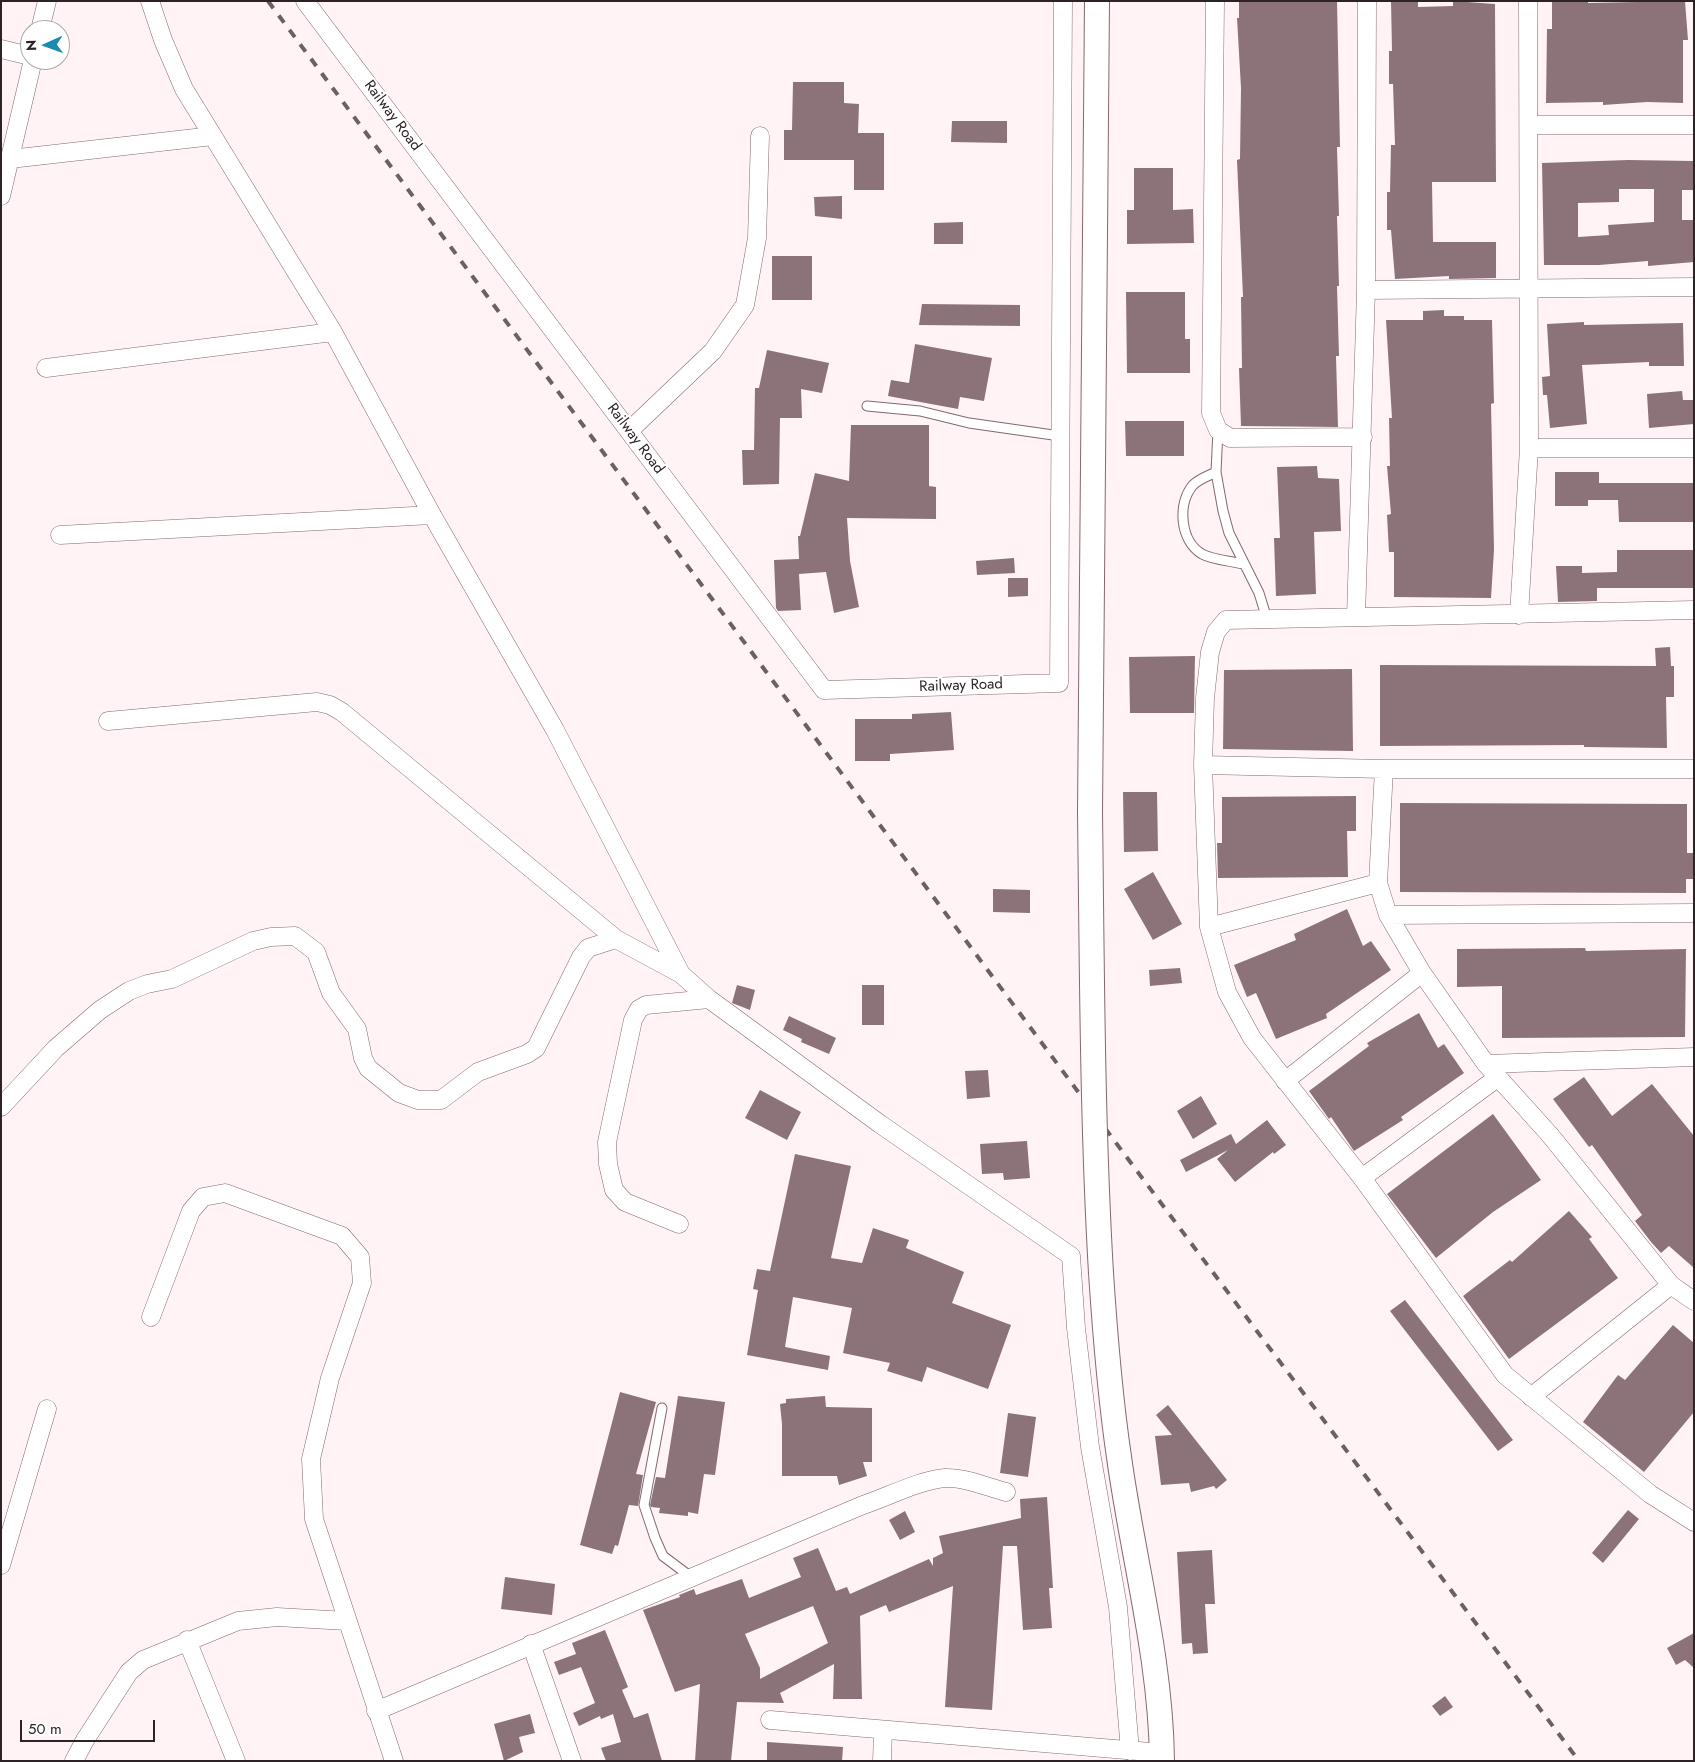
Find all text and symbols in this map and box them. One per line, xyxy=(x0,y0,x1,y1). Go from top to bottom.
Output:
north arrow xyxy=(20,20,70,70)
text: N xyxy=(21,40,41,51)
street label: Railway Road xyxy=(360,77,424,155)
street label: Railway Road xyxy=(603,400,667,478)
street label: Railway Road xyxy=(919,676,1003,696)
scale bar xyxy=(22,1710,158,1742)
text: 50 m xyxy=(28,1718,62,1740)

